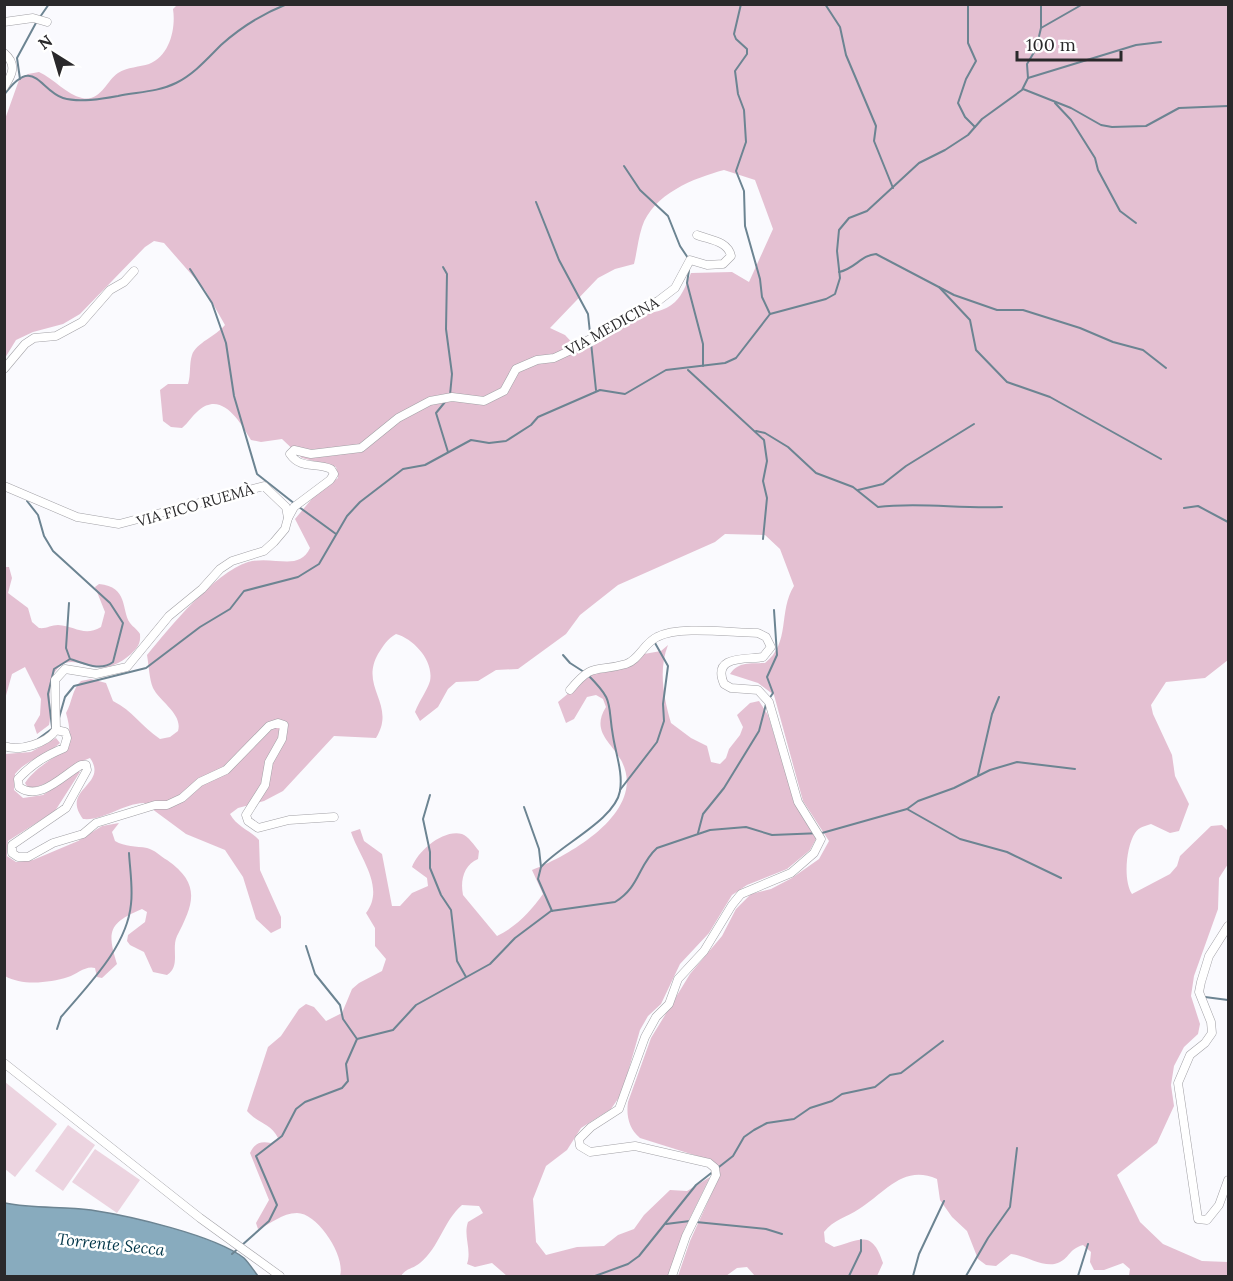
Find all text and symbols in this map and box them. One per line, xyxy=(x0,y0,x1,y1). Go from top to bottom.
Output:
north arrow xyxy=(24,24,84,84)
scale bar xyxy=(1017,24,1120,62)
text: N xyxy=(34,30,56,54)
text: 100 m xyxy=(1026,33,1076,56)
street label: VIA MEDICINA xyxy=(561,292,662,360)
street label: VIA FICO RUEMÀ xyxy=(133,479,256,531)
water label: Torrente Secca xyxy=(56,1228,166,1260)

